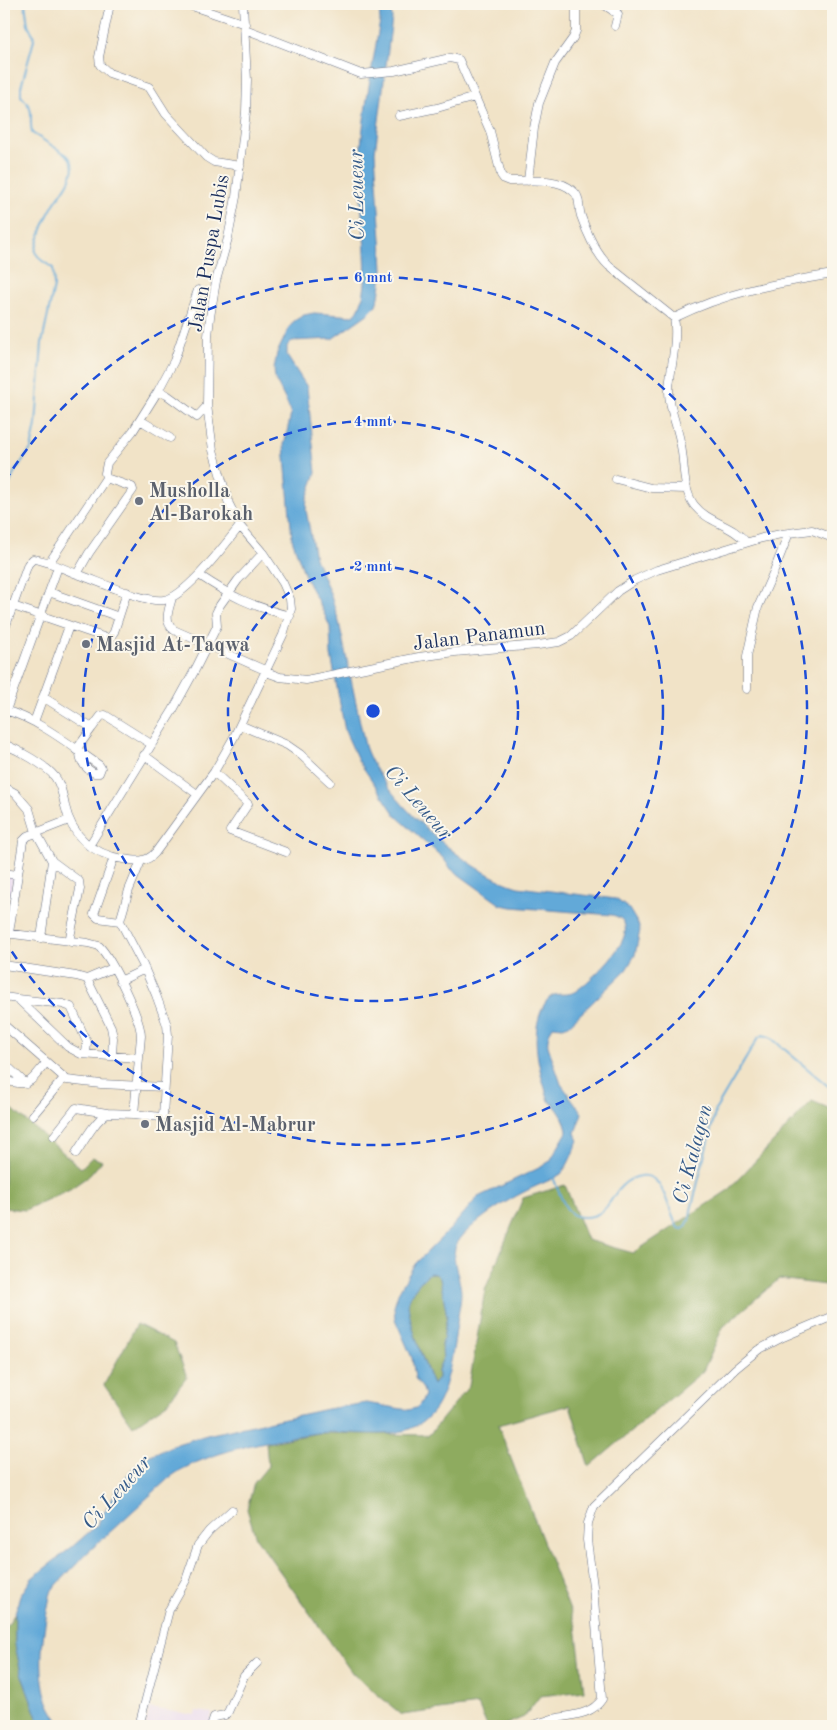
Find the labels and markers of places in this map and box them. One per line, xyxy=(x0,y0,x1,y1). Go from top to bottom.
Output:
place label: Musholla Al-Barokah xyxy=(149,482,253,525)
marker: Musholla Al-Barokah xyxy=(133,495,145,507)
place label: Masjid At-Taqwa xyxy=(96,636,250,656)
marker: Masjid At-Taqwa xyxy=(80,638,92,650)
centre of rings xyxy=(364,702,382,720)
place label: Masjid Al-Mabrur xyxy=(155,1116,316,1136)
marker: Masjid Al-Mabrur xyxy=(139,1118,151,1130)

